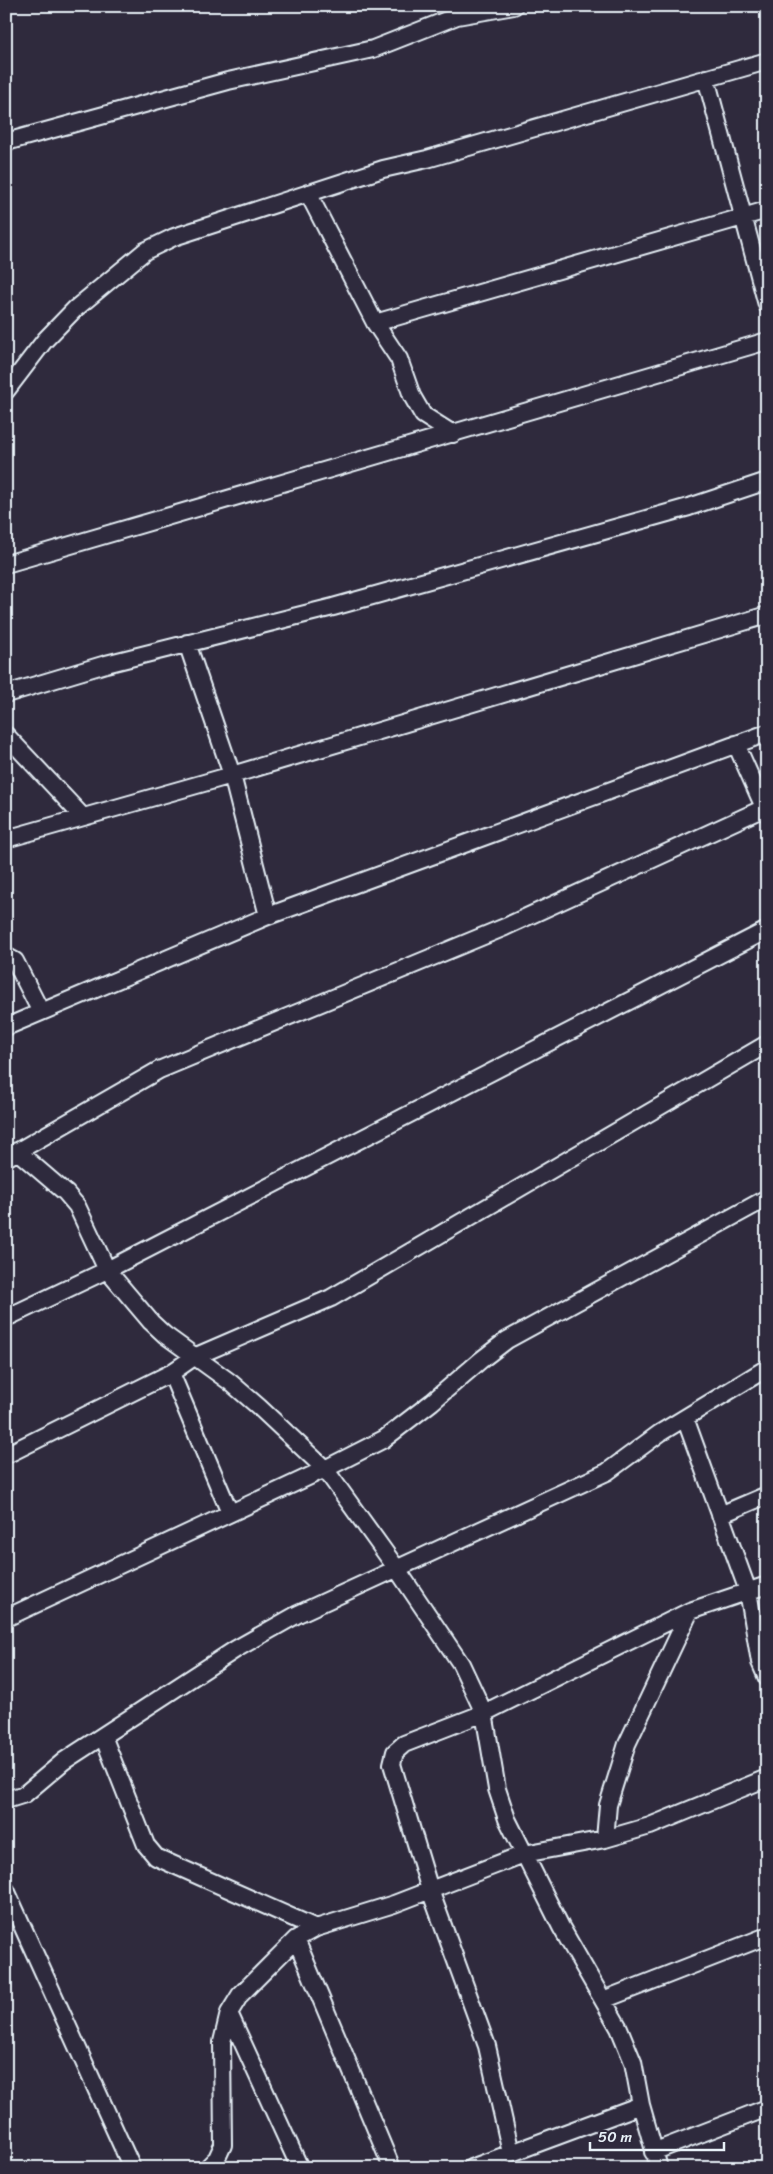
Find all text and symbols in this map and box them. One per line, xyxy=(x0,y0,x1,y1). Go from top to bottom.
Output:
scale bar xyxy=(590,2119,724,2151)
text: 50 m xyxy=(598,2124,633,2150)

